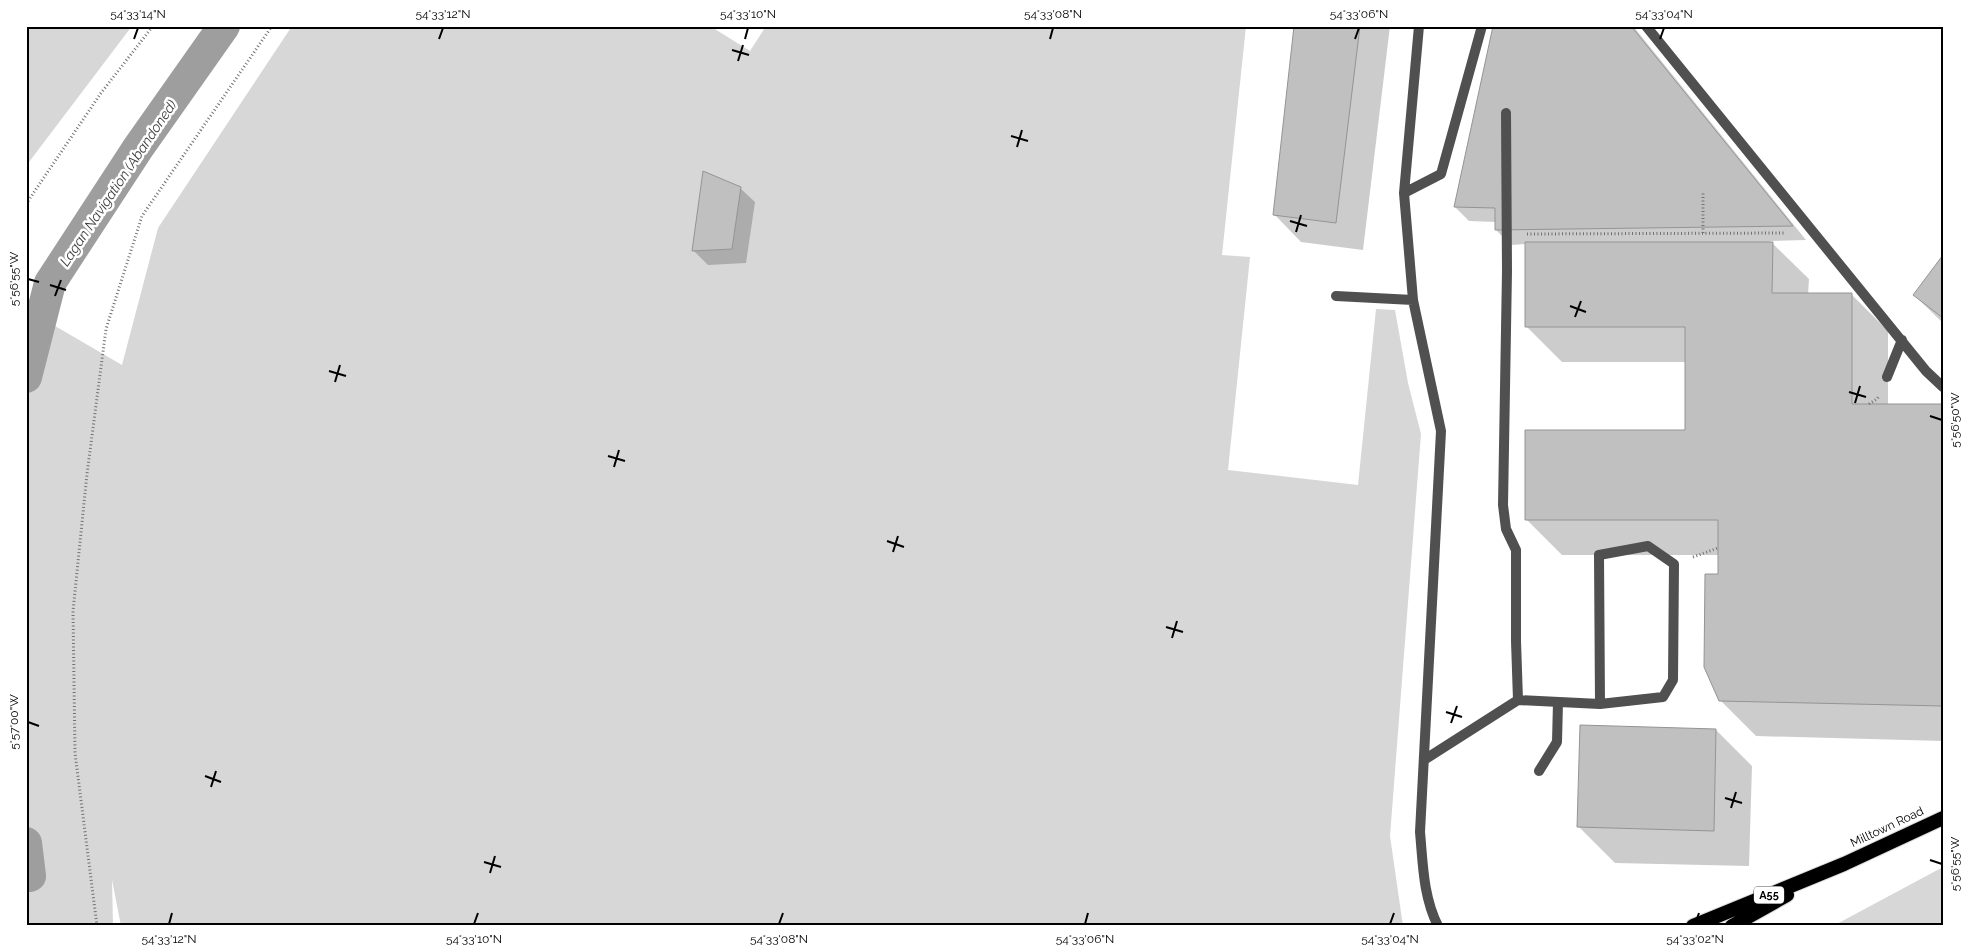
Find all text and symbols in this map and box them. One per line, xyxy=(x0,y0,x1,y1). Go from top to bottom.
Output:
text: 54°33'14"N xyxy=(110,7,166,21)
text: 54°33'12"N xyxy=(415,7,471,21)
text: 54°33'10"N xyxy=(720,7,776,21)
text: 54°33'08"N xyxy=(1024,7,1082,21)
text: 54°33'06"N xyxy=(1330,7,1388,21)
text: 54°33'04"N xyxy=(1635,7,1693,21)
water label: Lagan Navigation (Abandoned) xyxy=(56,97,180,269)
text: 5°56'55"W xyxy=(7,251,21,306)
text: 5°56'50"W xyxy=(1948,392,1962,448)
text: 5°57'00"W xyxy=(7,694,21,750)
street label: Milltown Road xyxy=(1848,804,1926,850)
text: 5°56'55"W xyxy=(1948,836,1962,891)
road number: A55 xyxy=(1754,886,1784,904)
text: 54°33'12"N xyxy=(141,932,197,946)
text: 54°33'10"N xyxy=(446,932,502,946)
text: 54°33'08"N xyxy=(750,932,808,946)
text: 54°33'06"N xyxy=(1056,932,1114,946)
text: 54°33'04"N xyxy=(1361,932,1419,946)
text: 54°33'02"N xyxy=(1666,932,1724,946)

